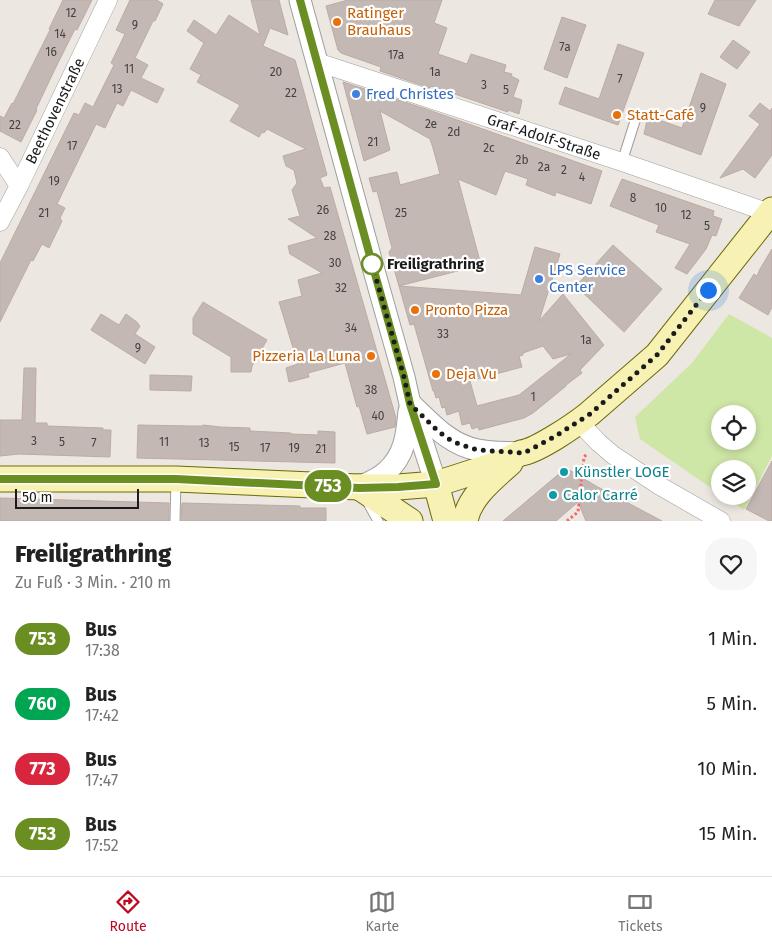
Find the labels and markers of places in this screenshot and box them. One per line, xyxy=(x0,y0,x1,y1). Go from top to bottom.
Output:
place label: Ratinger Brauhaus xyxy=(347,4,411,39)
marker: Ratinger Brauhaus xyxy=(331,16,343,28)
place label: Fred Christes xyxy=(366,85,454,103)
marker: Fred Christes xyxy=(350,88,362,100)
place label: Statt-Café xyxy=(627,106,694,124)
marker: Statt-Café xyxy=(611,109,623,121)
marker: Freiligrathring xyxy=(361,253,383,275)
place label: Freiligrathring xyxy=(387,255,485,273)
place label: LPS Service Center xyxy=(549,261,626,296)
marker: LPS Service Center xyxy=(533,273,545,285)
place label: Pronto Pizza xyxy=(425,301,508,319)
marker: Pronto Pizza xyxy=(409,304,421,316)
place label: Pizzeria La Luna xyxy=(252,347,361,365)
marker: Pizzeria La Luna xyxy=(365,350,377,362)
place label: Deja Vu xyxy=(446,365,497,383)
marker: Deja Vu xyxy=(430,368,442,380)
place label: Künstler LOGE xyxy=(574,463,669,481)
marker: Künstler LOGE xyxy=(558,466,570,478)
place label: Calor Carré xyxy=(563,486,638,504)
marker: Calor Carré xyxy=(547,489,559,501)

